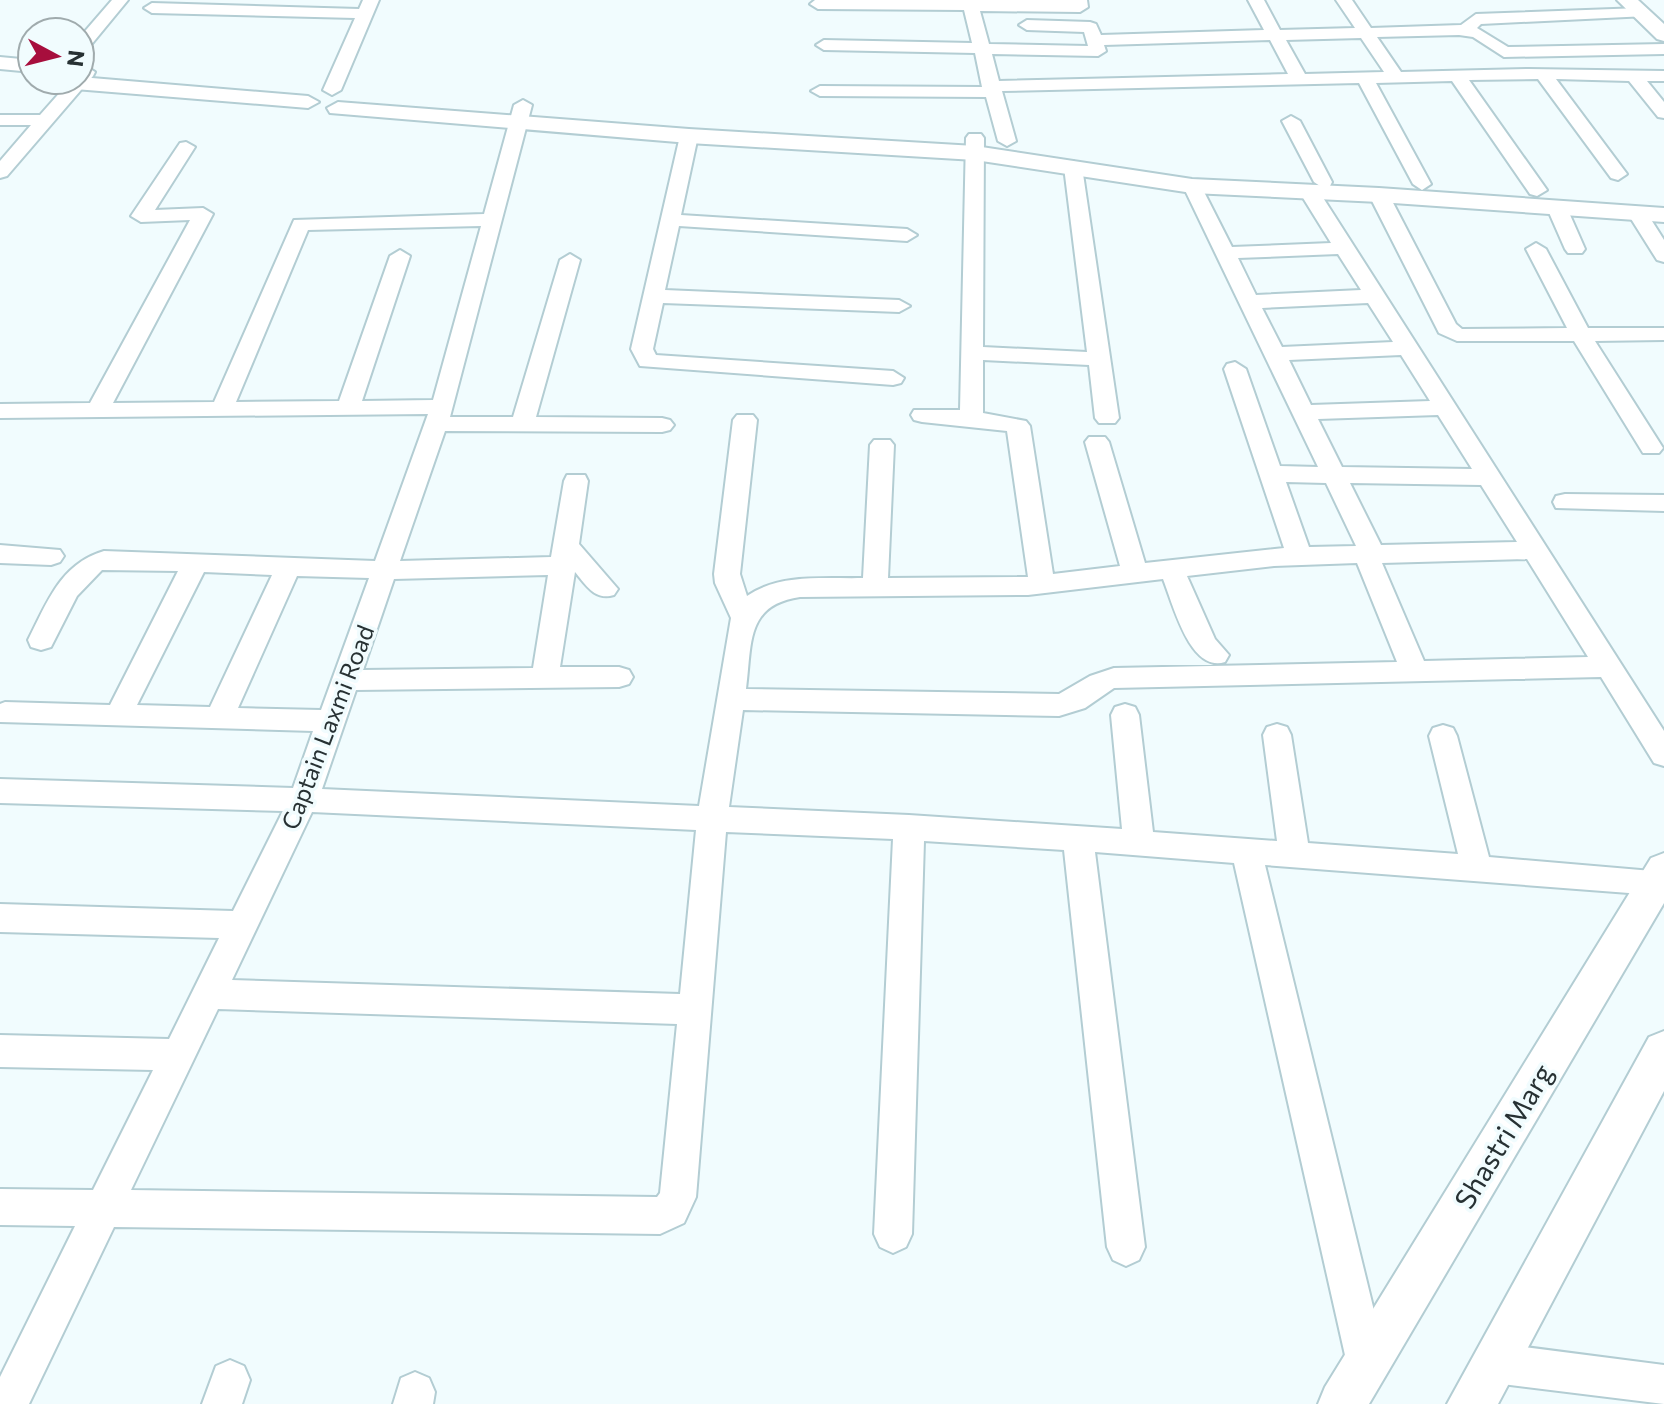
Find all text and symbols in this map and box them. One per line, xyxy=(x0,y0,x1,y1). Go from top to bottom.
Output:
north arrow xyxy=(16,16,96,96)
text: N xyxy=(62,49,91,68)
street label: Captain Laxmi Road xyxy=(275,621,379,833)
street label: Shastri Marg xyxy=(1447,1058,1559,1214)

